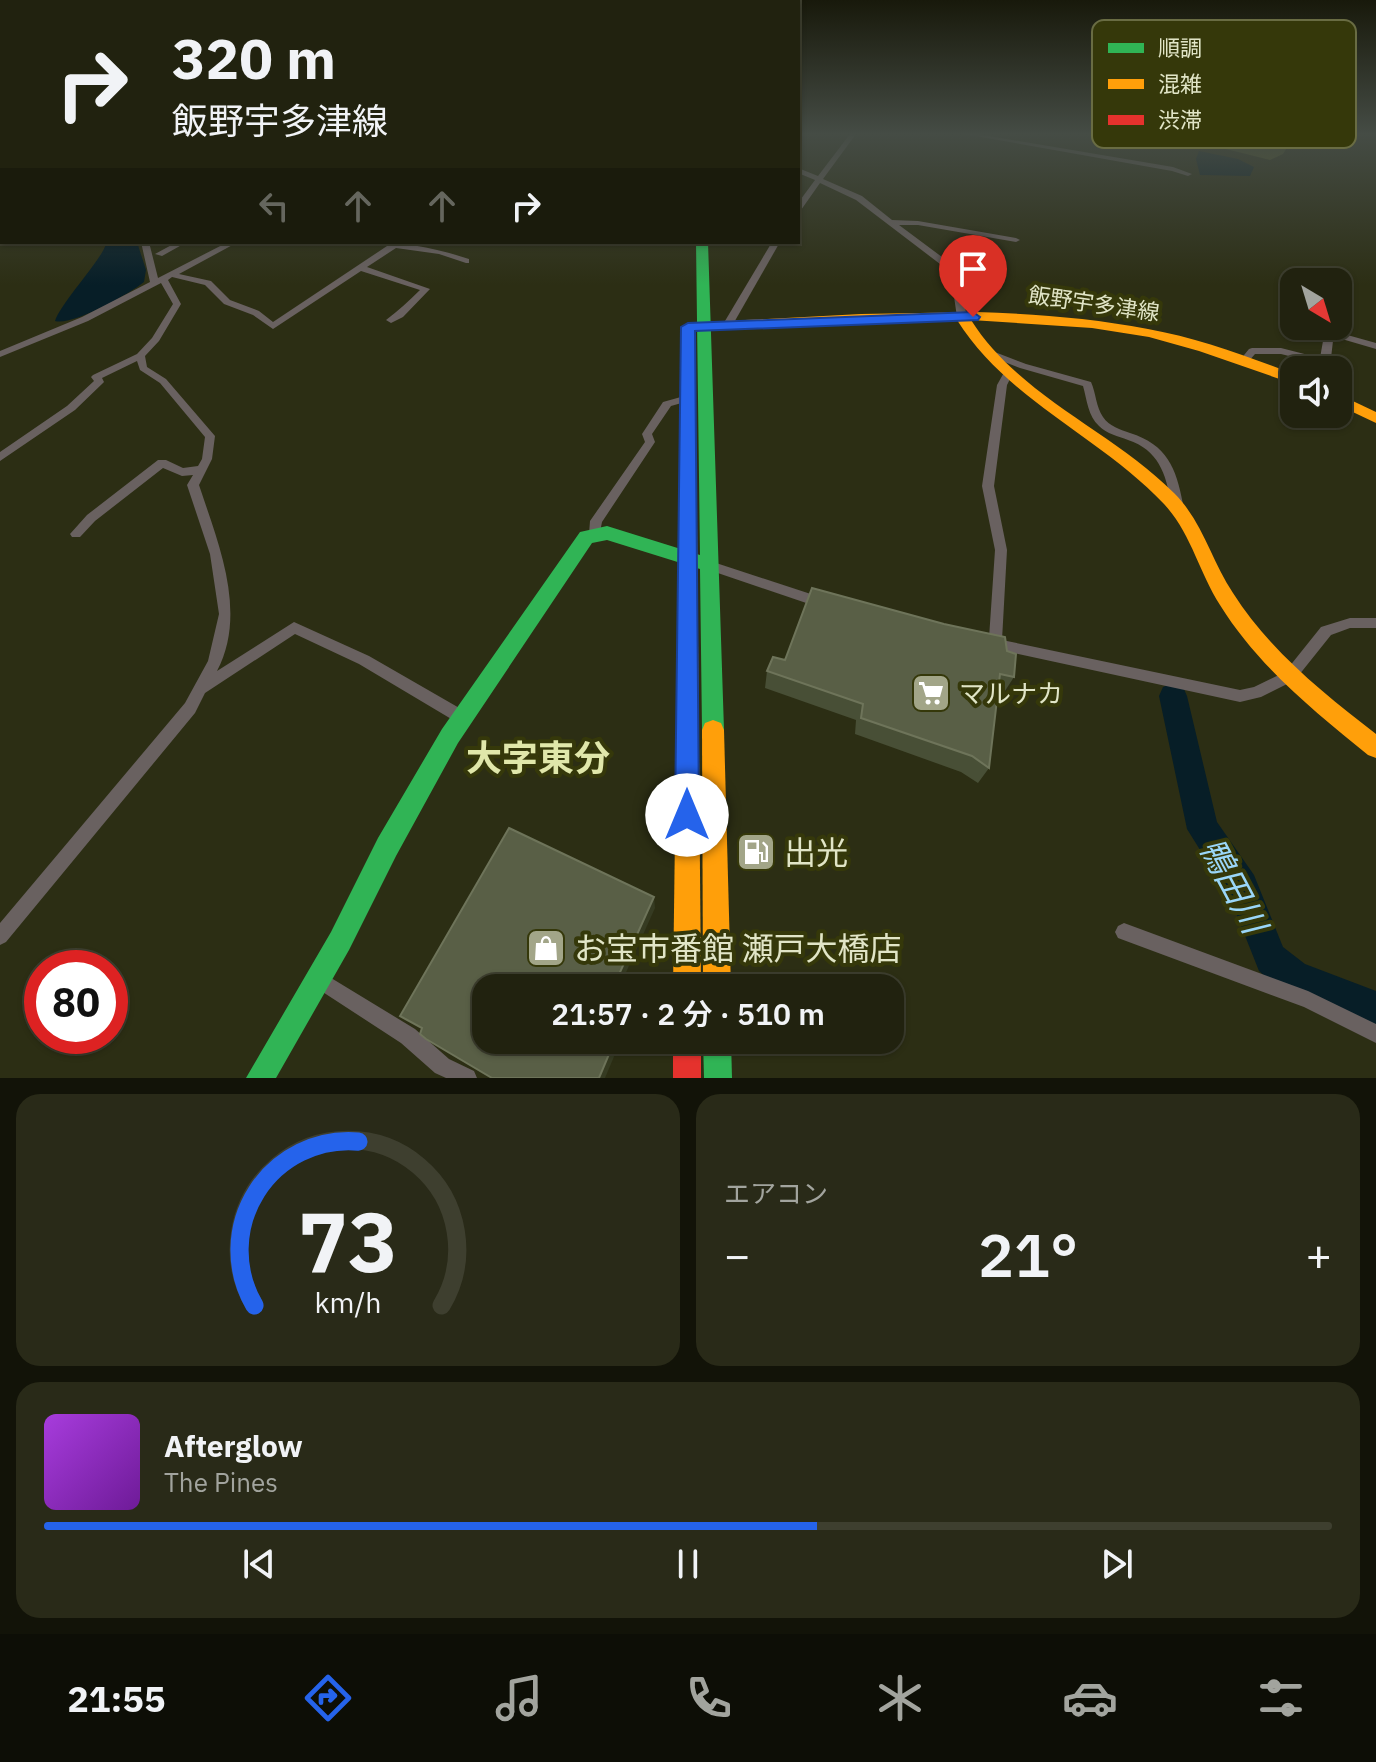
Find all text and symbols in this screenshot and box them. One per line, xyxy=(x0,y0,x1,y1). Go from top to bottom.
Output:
legend xyxy=(1092,20,1356,148)
text: 320 m xyxy=(172,22,336,94)
icon: right xyxy=(40,32,144,136)
text: 順調 xyxy=(1158,33,1202,62)
text: 混雑 xyxy=(1158,69,1202,98)
text: 飯野宇多津線 xyxy=(172,97,388,144)
text: 渋滞 xyxy=(1158,105,1202,134)
icon: left xyxy=(252,184,296,228)
icon: ahead xyxy=(336,184,380,228)
icon: ahead xyxy=(420,184,464,228)
icon: right xyxy=(504,184,548,228)
pin xyxy=(939,235,1007,317)
icon: arrive xyxy=(951,247,995,291)
north arrow xyxy=(1280,268,1352,340)
map controls xyxy=(1280,268,1352,428)
street label: 飯野宇多津線 xyxy=(1027,279,1161,327)
button: sound xyxy=(1280,356,1352,428)
supermarket icon: マルナカ xyxy=(910,672,952,714)
place label: マルナカ xyxy=(959,676,1063,710)
district label: 大字東分 xyxy=(466,734,610,781)
position arrow xyxy=(645,773,729,857)
water label: 鴨田川 xyxy=(1191,830,1279,943)
fuel station icon: 出光 xyxy=(735,831,777,873)
place label: 出光 xyxy=(784,831,848,873)
shop icon: お宝市番館 瀬戸大橋店 xyxy=(525,927,567,969)
place label: お宝市番館 瀬戸大橋店 xyxy=(574,927,902,969)
speed limit sign: 80 xyxy=(24,950,128,1054)
text: 21:57 · 2 分 · 510 m xyxy=(551,994,825,1033)
text: エアコン xyxy=(724,1176,828,1210)
text: 73 xyxy=(298,1187,398,1295)
text: 21° xyxy=(978,1215,1078,1294)
text: − xyxy=(724,1226,750,1283)
text: + xyxy=(1306,1226,1332,1283)
text: km/h xyxy=(314,1284,382,1321)
text: Afterglow xyxy=(164,1426,303,1465)
text: The Pines xyxy=(164,1465,278,1499)
icon: previous xyxy=(237,1542,281,1586)
icon: pause xyxy=(666,1542,710,1586)
icon: next xyxy=(1095,1542,1139,1586)
icon: directions xyxy=(300,1670,356,1726)
icon: music xyxy=(491,1670,547,1726)
icon: phone xyxy=(681,1670,737,1726)
icon: climate xyxy=(872,1670,928,1726)
icon: car xyxy=(1062,1670,1118,1726)
icon: filters xyxy=(1253,1670,1309,1726)
text: 21:55 xyxy=(67,1675,166,1722)

